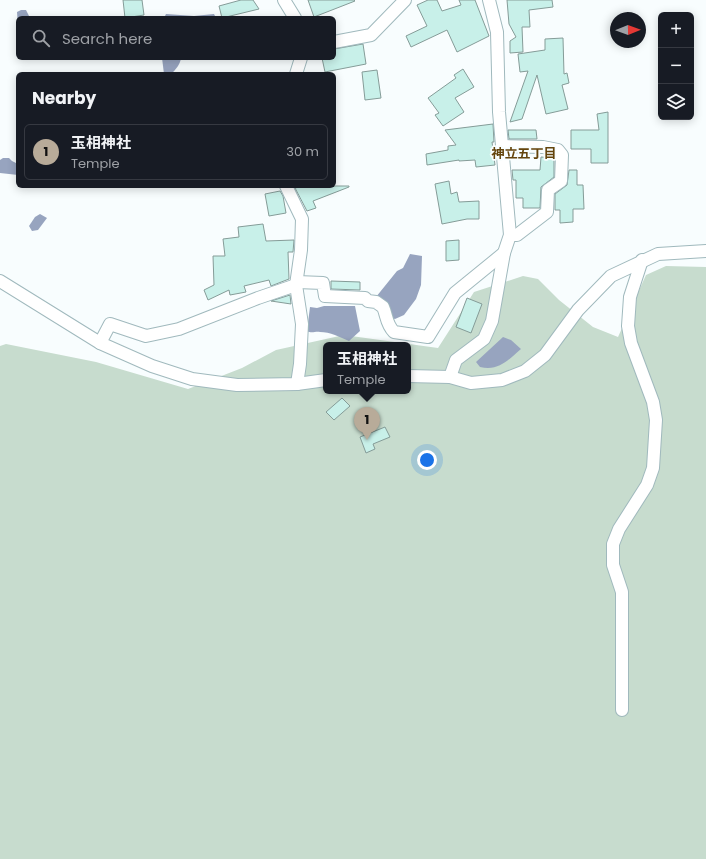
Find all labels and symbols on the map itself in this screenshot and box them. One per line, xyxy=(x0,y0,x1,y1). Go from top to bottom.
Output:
north arrow xyxy=(610,12,646,48)
district label: 神立五丁目 xyxy=(491,144,557,163)
pin: 1 xyxy=(354,407,380,440)
your location xyxy=(417,450,437,470)

